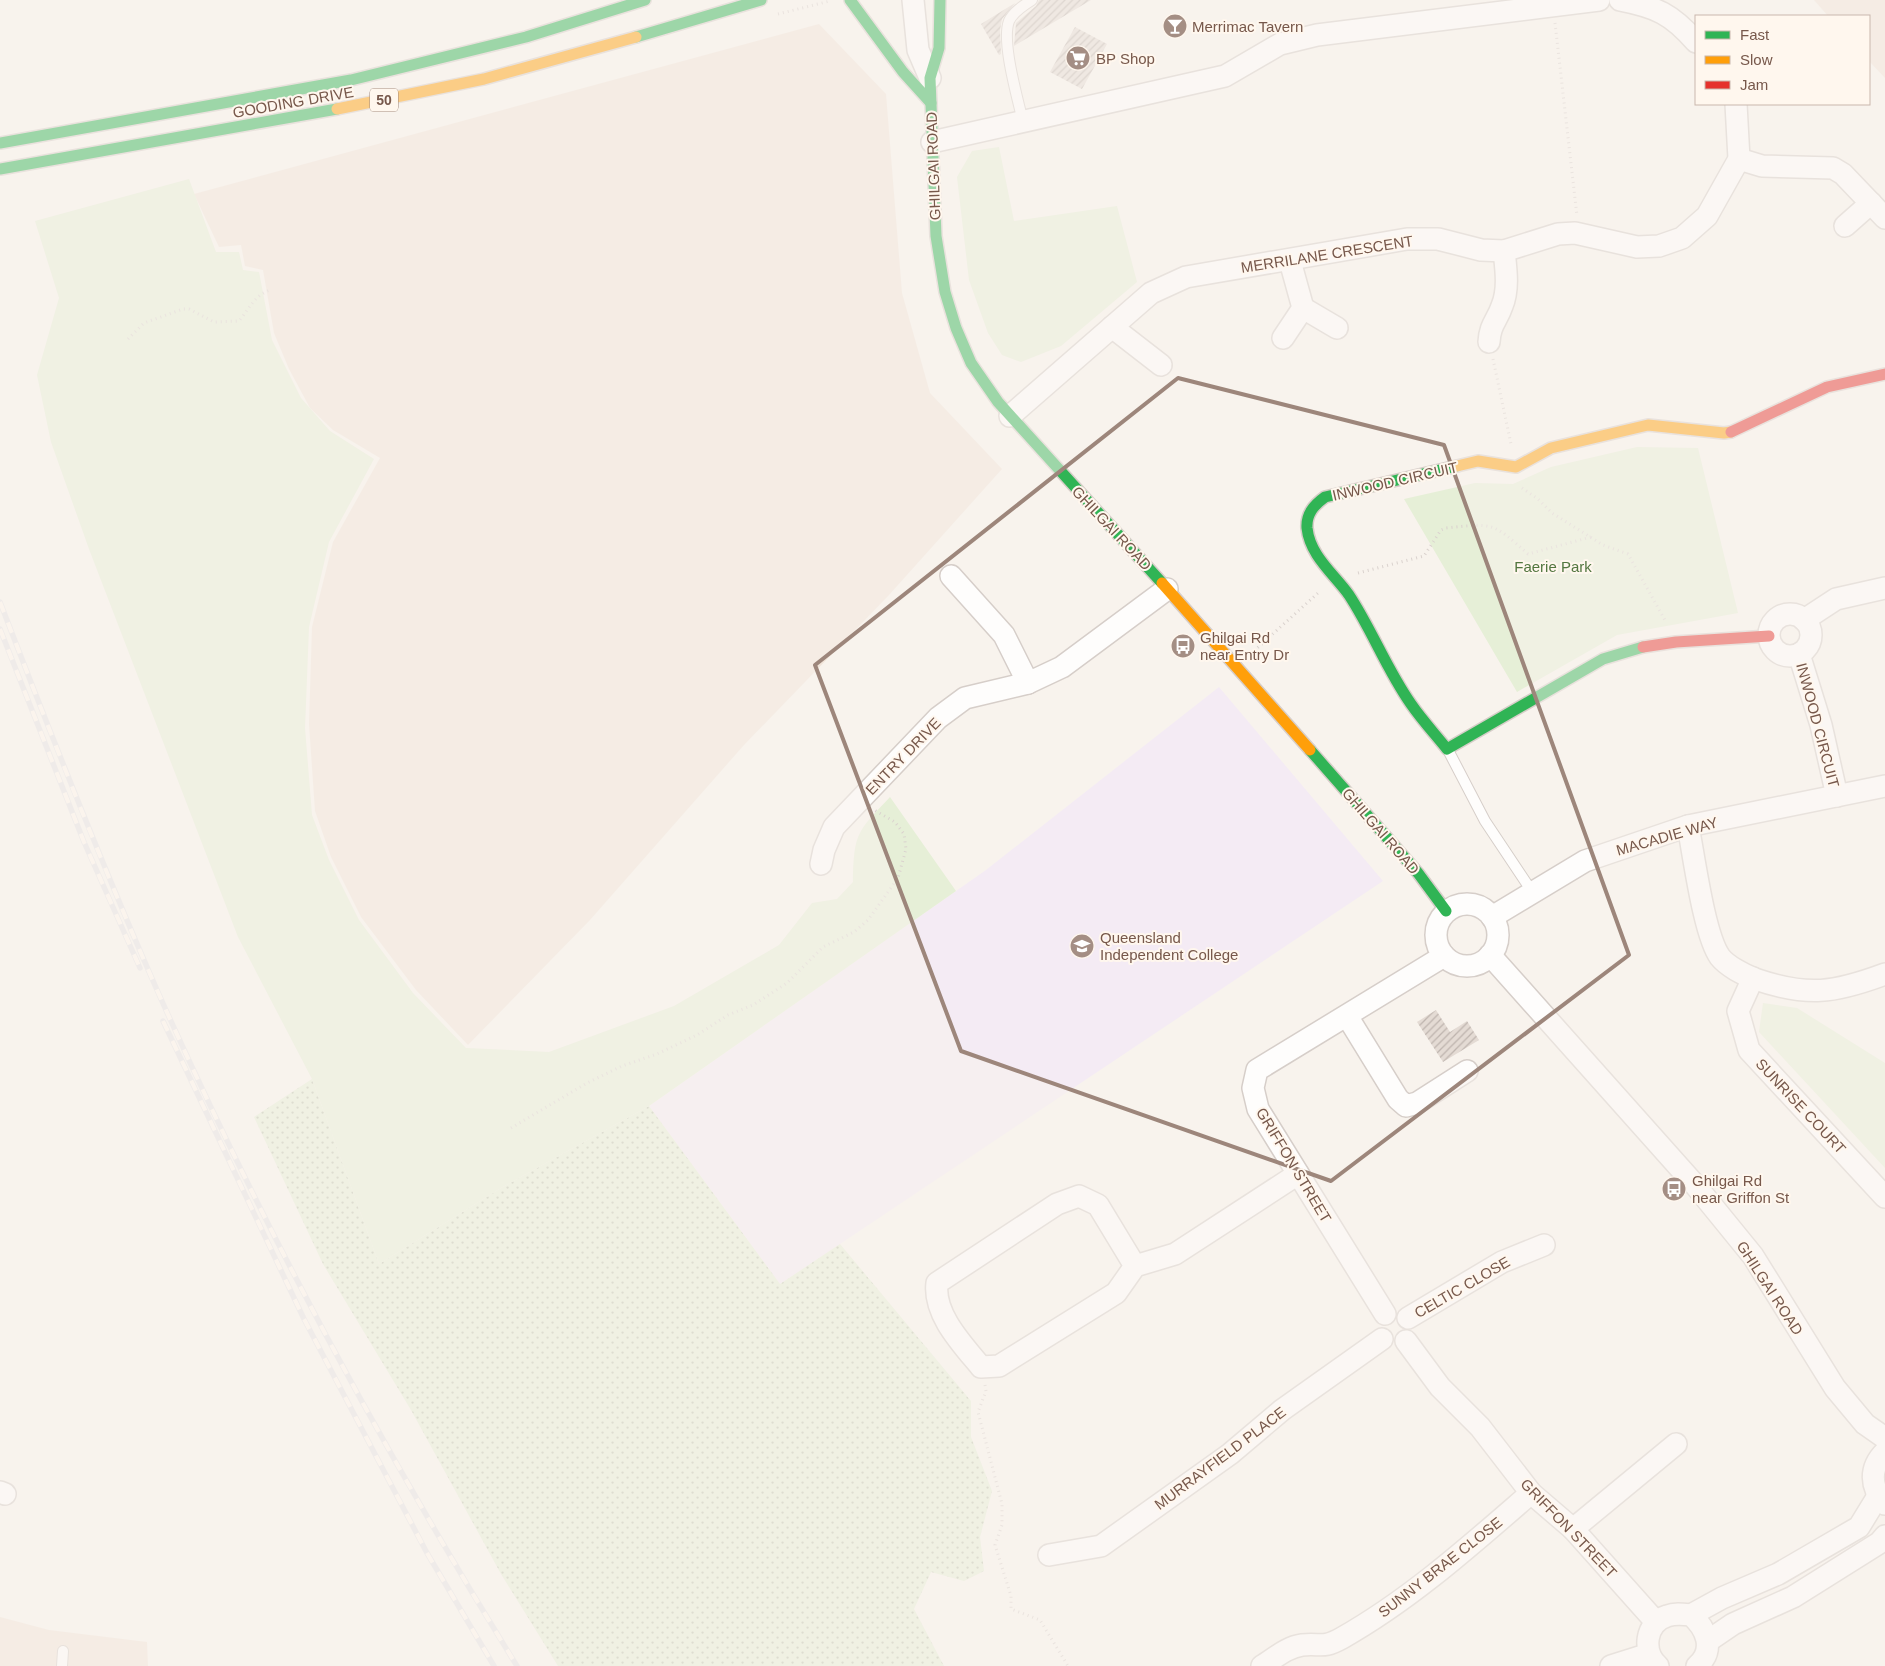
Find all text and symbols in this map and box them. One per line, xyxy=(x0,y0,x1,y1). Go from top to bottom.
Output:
bar icon: Merrimac Tavern xyxy=(1162,13,1188,39)
legend xyxy=(1695,15,1870,105)
place label: Merrimac Tavern xyxy=(1192,18,1303,35)
text: Fast xyxy=(1740,26,1770,43)
supermarket icon: BP Shop xyxy=(1065,45,1091,71)
place label: BP Shop xyxy=(1096,50,1155,67)
text: Slow xyxy=(1740,51,1773,68)
text: Jam xyxy=(1740,76,1768,93)
street label: GOODING DRIVE xyxy=(231,83,355,121)
road number: 50 xyxy=(370,88,398,112)
street label: GHILGAI ROAD xyxy=(923,111,943,220)
street label: MERRILANE CRESCENT xyxy=(1240,232,1414,276)
street label: INWOOD CIRCUIT xyxy=(1331,458,1459,504)
street label: GHILGAI ROAD xyxy=(1069,483,1155,574)
park label: Faerie Park xyxy=(1514,558,1592,575)
place label: Ghilgai Rd near Entry Dr xyxy=(1200,629,1289,663)
bus stop icon: Ghilgai Rd near Entry Dr xyxy=(1170,633,1196,659)
street label: INWOOD CIRCUIT xyxy=(1793,661,1843,789)
street label: ENTRY DRIVE xyxy=(862,714,944,798)
street label: GHILGAI ROAD xyxy=(1339,785,1423,878)
street label: MACADIE WAY xyxy=(1614,813,1720,859)
place label: Queensland Independent College xyxy=(1100,929,1238,963)
school or university icon: Queensland Independent College xyxy=(1069,933,1095,959)
street label: SUNRISE COURT xyxy=(1753,1055,1849,1157)
street label: GRIFFON STREET xyxy=(1253,1105,1335,1225)
place label: Ghilgai Rd near Griffon St xyxy=(1692,1172,1790,1206)
bus stop icon: Ghilgai Rd near Griffon St xyxy=(1661,1176,1687,1202)
street label: GHILGAI ROAD xyxy=(1733,1238,1807,1338)
street label: CELTIC CLOSE xyxy=(1411,1253,1513,1321)
street label: MURRAYFIELD PLACE xyxy=(1151,1403,1289,1513)
street label: GRIFFON STREET xyxy=(1517,1475,1621,1581)
street label: SUNNY BRAE CLOSE xyxy=(1375,1513,1505,1621)

